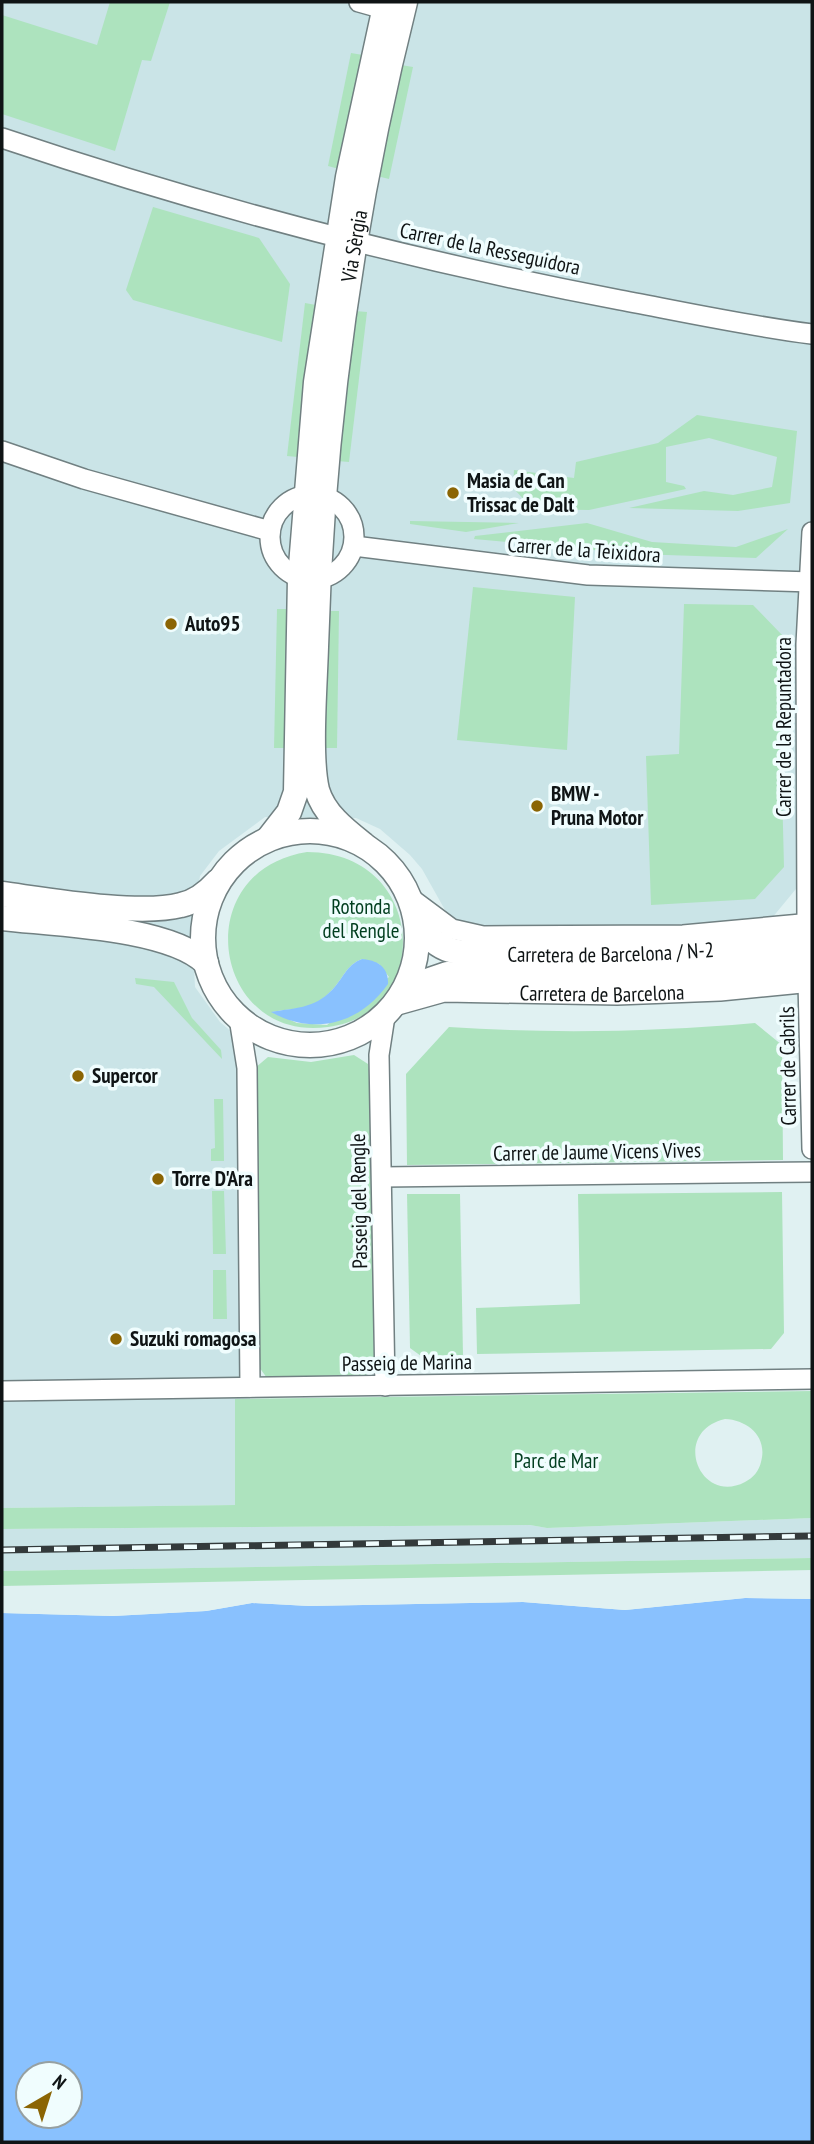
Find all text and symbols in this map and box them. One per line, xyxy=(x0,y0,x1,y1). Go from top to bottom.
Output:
street label: Via Sèrgia xyxy=(335,208,373,285)
street label: Carrer de la Resseguidora xyxy=(397,216,583,281)
place label: Masia de Can Trissac de Dalt xyxy=(467,467,574,518)
marker: Masia de Can Trissac de Dalt xyxy=(445,485,461,501)
street label: Carrer de la Teixidora xyxy=(507,531,662,568)
place label: Auto95 xyxy=(184,610,240,637)
marker: Auto95 xyxy=(163,616,179,632)
street label: Carrer de la Repuntadora xyxy=(770,637,797,817)
place label: BMW - Pruna Motor xyxy=(551,780,644,831)
marker: BMW - Pruna Motor xyxy=(529,798,545,814)
park label: Rotonda del Rengle xyxy=(323,893,399,944)
street label: Carretera de Barcelona / N-2 xyxy=(507,936,715,968)
street label: Carretera de Barcelona xyxy=(520,978,685,1008)
street label: Carrer de Cabrils xyxy=(773,1006,802,1126)
place label: Supercor xyxy=(92,1062,159,1089)
marker: Supercor xyxy=(70,1068,86,1084)
street label: Passeig del Rengle xyxy=(344,1133,373,1269)
street label: Carrer de Jaume Vicens Vives xyxy=(493,1136,701,1167)
place label: Torre D'Ara xyxy=(172,1165,253,1192)
marker: Torre D'Ara xyxy=(150,1171,166,1187)
place label: Suzuki romagosa xyxy=(130,1325,257,1352)
marker: Suzuki romagosa xyxy=(108,1331,124,1347)
street label: Passeig de Marina xyxy=(342,1348,472,1377)
park label: Parc de Mar xyxy=(514,1447,598,1474)
north arrow xyxy=(14,2060,84,2130)
text: N xyxy=(48,2069,71,2094)

